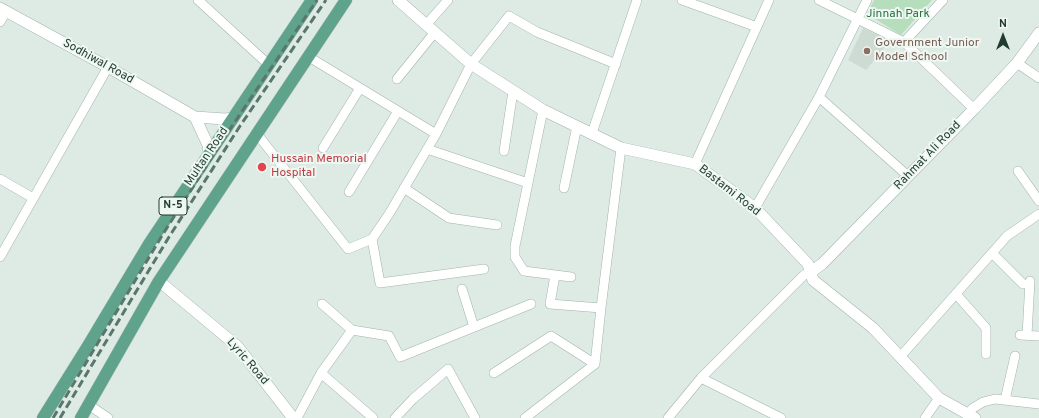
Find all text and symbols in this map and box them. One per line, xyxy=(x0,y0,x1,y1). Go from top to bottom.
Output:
park label: Jinnah Park xyxy=(866,8,930,22)
north arrow xyxy=(983,16,1023,56)
text: N xyxy=(999,17,1007,31)
street label: Sodhiwal Road xyxy=(60,37,136,87)
place label: Government Junior Model School xyxy=(875,37,979,65)
marker: Government Junior Model School xyxy=(862,46,872,56)
street label: Rahmat Ali Road xyxy=(892,119,964,193)
street label: Multan Road xyxy=(182,125,232,189)
place label: Hussain Memorial Hospital xyxy=(271,153,367,181)
marker: Hussain Memorial Hospital xyxy=(256,161,268,173)
street label: Bastami Road xyxy=(695,162,763,220)
road number: N-5 xyxy=(159,197,187,215)
street label: Lyric Road xyxy=(223,336,271,388)

